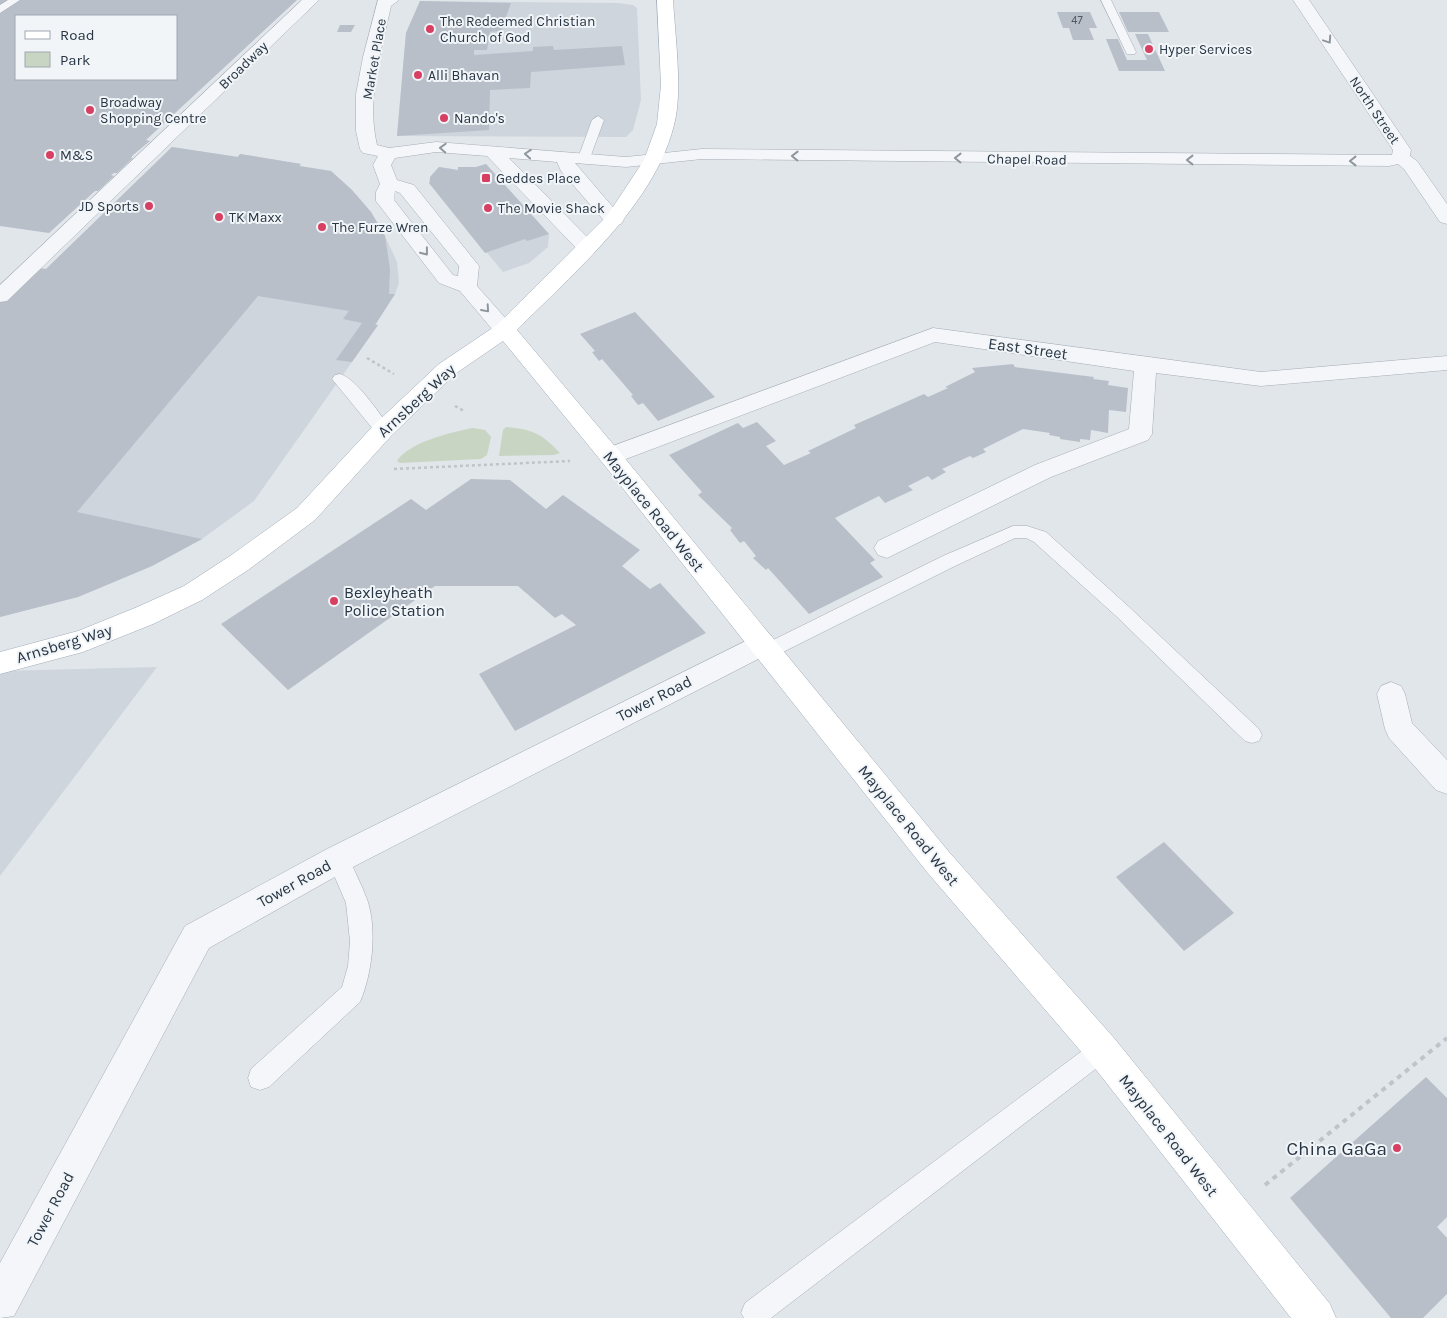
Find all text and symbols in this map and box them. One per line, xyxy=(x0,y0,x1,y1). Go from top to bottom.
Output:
place label: The Redeemed Christian Church of God xyxy=(440,13,596,46)
house number: 47 xyxy=(1071,14,1083,27)
legend xyxy=(15,15,178,80)
street label: Market Place xyxy=(359,17,390,101)
marker: The Redeemed Christian Church of God xyxy=(424,23,436,35)
text: Road xyxy=(60,26,95,44)
one-way arrow xyxy=(1322,35,1331,44)
street label: Broadway xyxy=(215,37,272,93)
place label: Hyper Services xyxy=(1159,41,1252,58)
marker: Hyper Services xyxy=(1143,43,1155,55)
text: Park xyxy=(60,51,90,69)
place label: Alli Bhavan xyxy=(428,67,499,84)
marker: Alli Bhavan xyxy=(412,69,424,81)
street label: North Street xyxy=(1346,73,1403,147)
place label: Broadway Shopping Centre xyxy=(100,94,207,127)
marker: Broadway Shopping Centre xyxy=(84,104,96,116)
place label: Nando's xyxy=(454,110,505,127)
marker: Nando's xyxy=(438,112,450,124)
one-way arrow xyxy=(439,142,447,153)
place label: M&S xyxy=(60,147,93,164)
one-way arrow xyxy=(524,148,532,159)
marker: M&S xyxy=(44,149,56,161)
street label: Chapel Road xyxy=(987,150,1067,169)
one-way arrow xyxy=(791,151,798,161)
one-way arrow xyxy=(953,153,961,163)
one-way arrow xyxy=(1186,155,1194,165)
one-way arrow xyxy=(1348,156,1356,166)
place label: Geddes Place xyxy=(496,170,580,187)
marker: Geddes Place xyxy=(480,172,492,184)
place label: JD Sports xyxy=(79,198,139,215)
marker: JD Sports xyxy=(143,200,155,212)
place label: The Movie Shack xyxy=(498,200,605,217)
marker: The Movie Shack xyxy=(482,202,494,214)
place label: TK Maxx xyxy=(229,209,282,226)
marker: TK Maxx xyxy=(213,211,225,223)
place label: The Furze Wren xyxy=(332,219,428,236)
marker: The Furze Wren xyxy=(316,221,328,233)
one-way arrow xyxy=(420,246,428,255)
one-way arrow xyxy=(480,303,489,312)
street label: East Street xyxy=(987,334,1069,363)
street label: Arnsberg Way xyxy=(374,359,459,441)
street label: Mayplace Road West xyxy=(599,447,708,576)
place label: Bexleyheath Police Station xyxy=(344,583,445,620)
marker: Bexleyheath Police Station xyxy=(328,595,340,607)
street label: Arnsberg Way xyxy=(14,620,115,667)
street label: Tower Road xyxy=(614,671,695,725)
street label: Mayplace Road West xyxy=(854,761,963,890)
street label: Tower Road xyxy=(254,855,335,912)
street label: Mayplace Road West xyxy=(1115,1070,1222,1200)
place label: China GaGa xyxy=(1286,1138,1387,1160)
marker: China GaGa xyxy=(1391,1142,1403,1154)
street label: Tower Road xyxy=(23,1169,78,1250)

